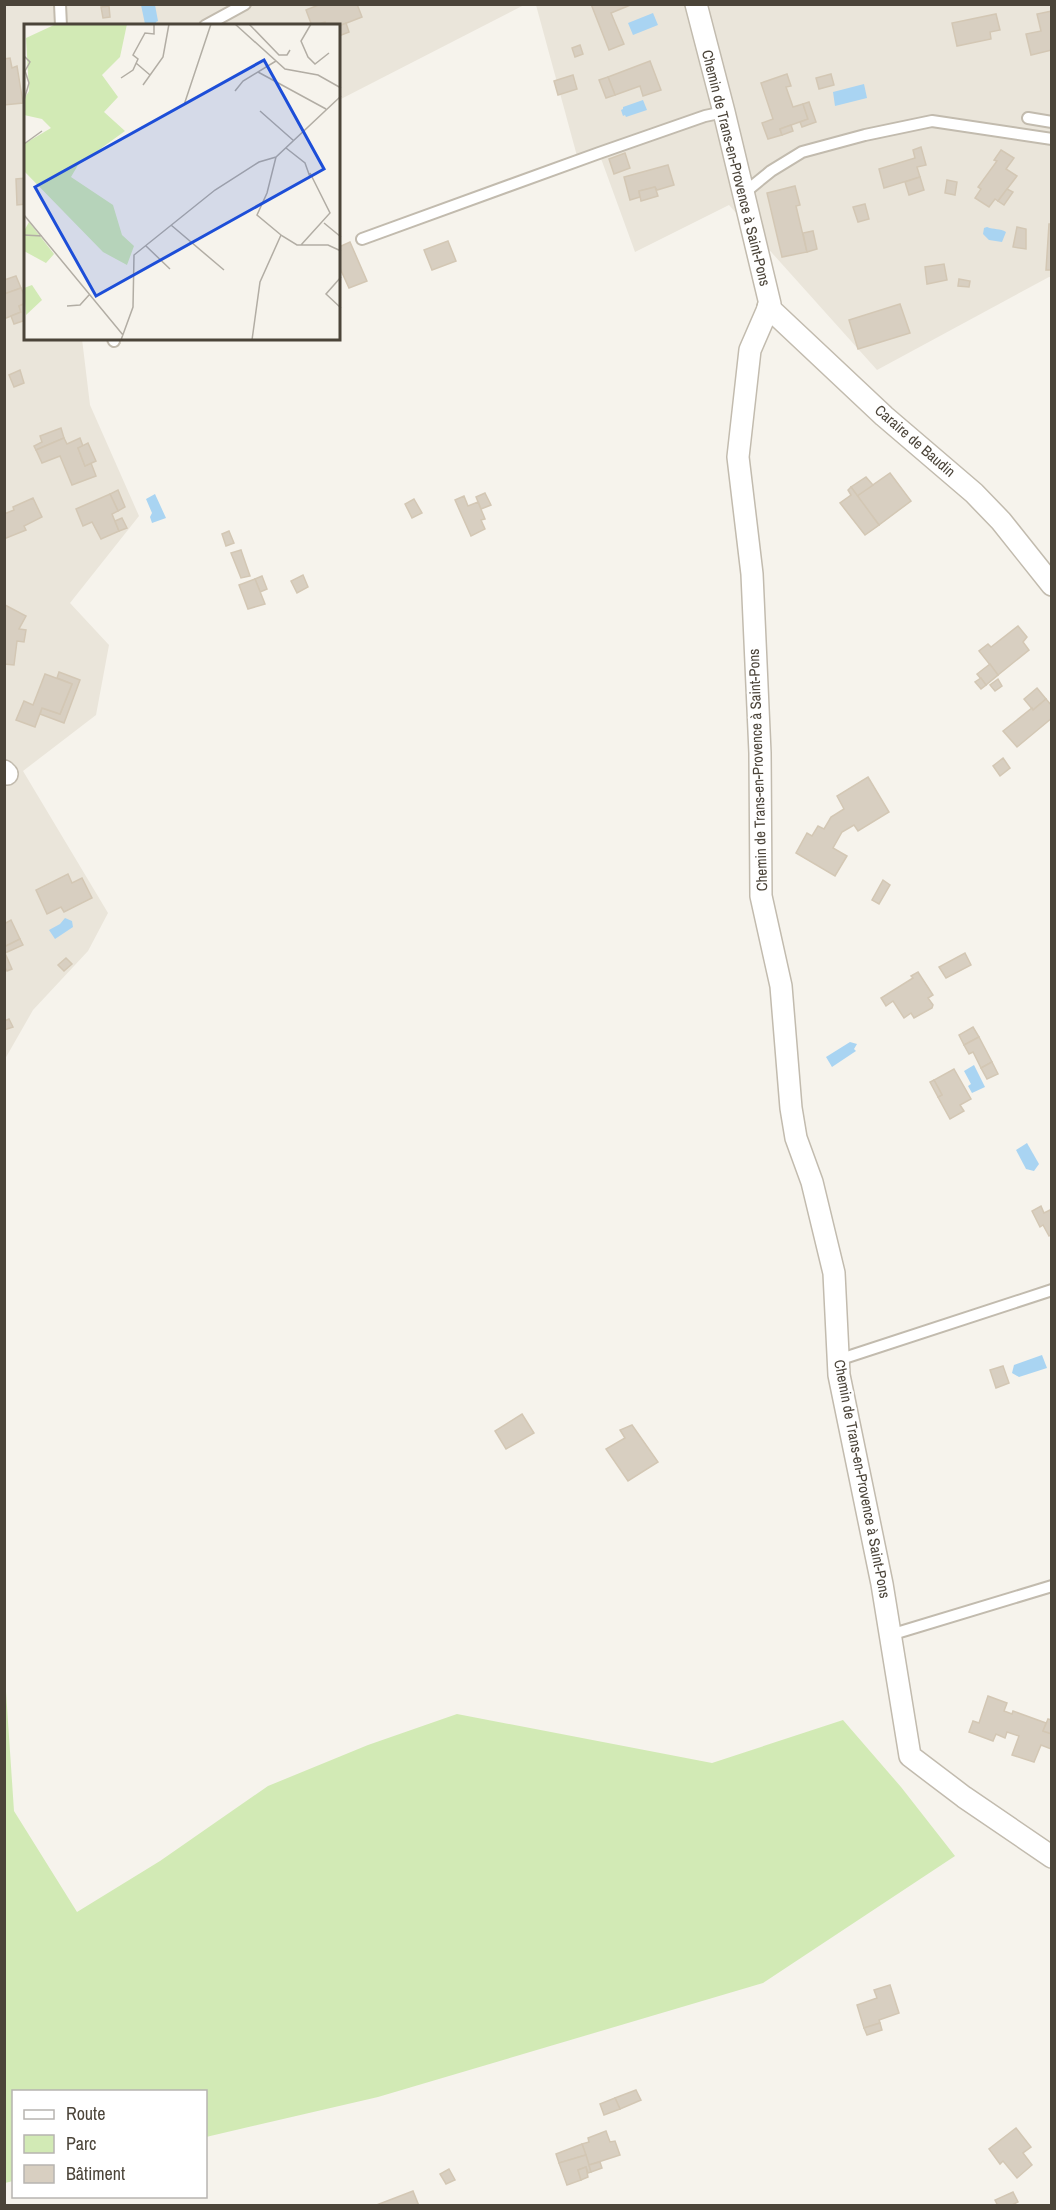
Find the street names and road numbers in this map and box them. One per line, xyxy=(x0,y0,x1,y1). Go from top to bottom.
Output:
street label: Chemin de Trans-en-Provence à Saint-Pons xyxy=(697,48,776,288)
street label: Caraire de Baudin xyxy=(871,400,960,482)
street label: Chemin de Trans-en-Provence à Saint-Pons xyxy=(743,648,772,892)
street label: Chemin de Trans-en-Provence à Saint-Pons xyxy=(829,1358,896,1600)

